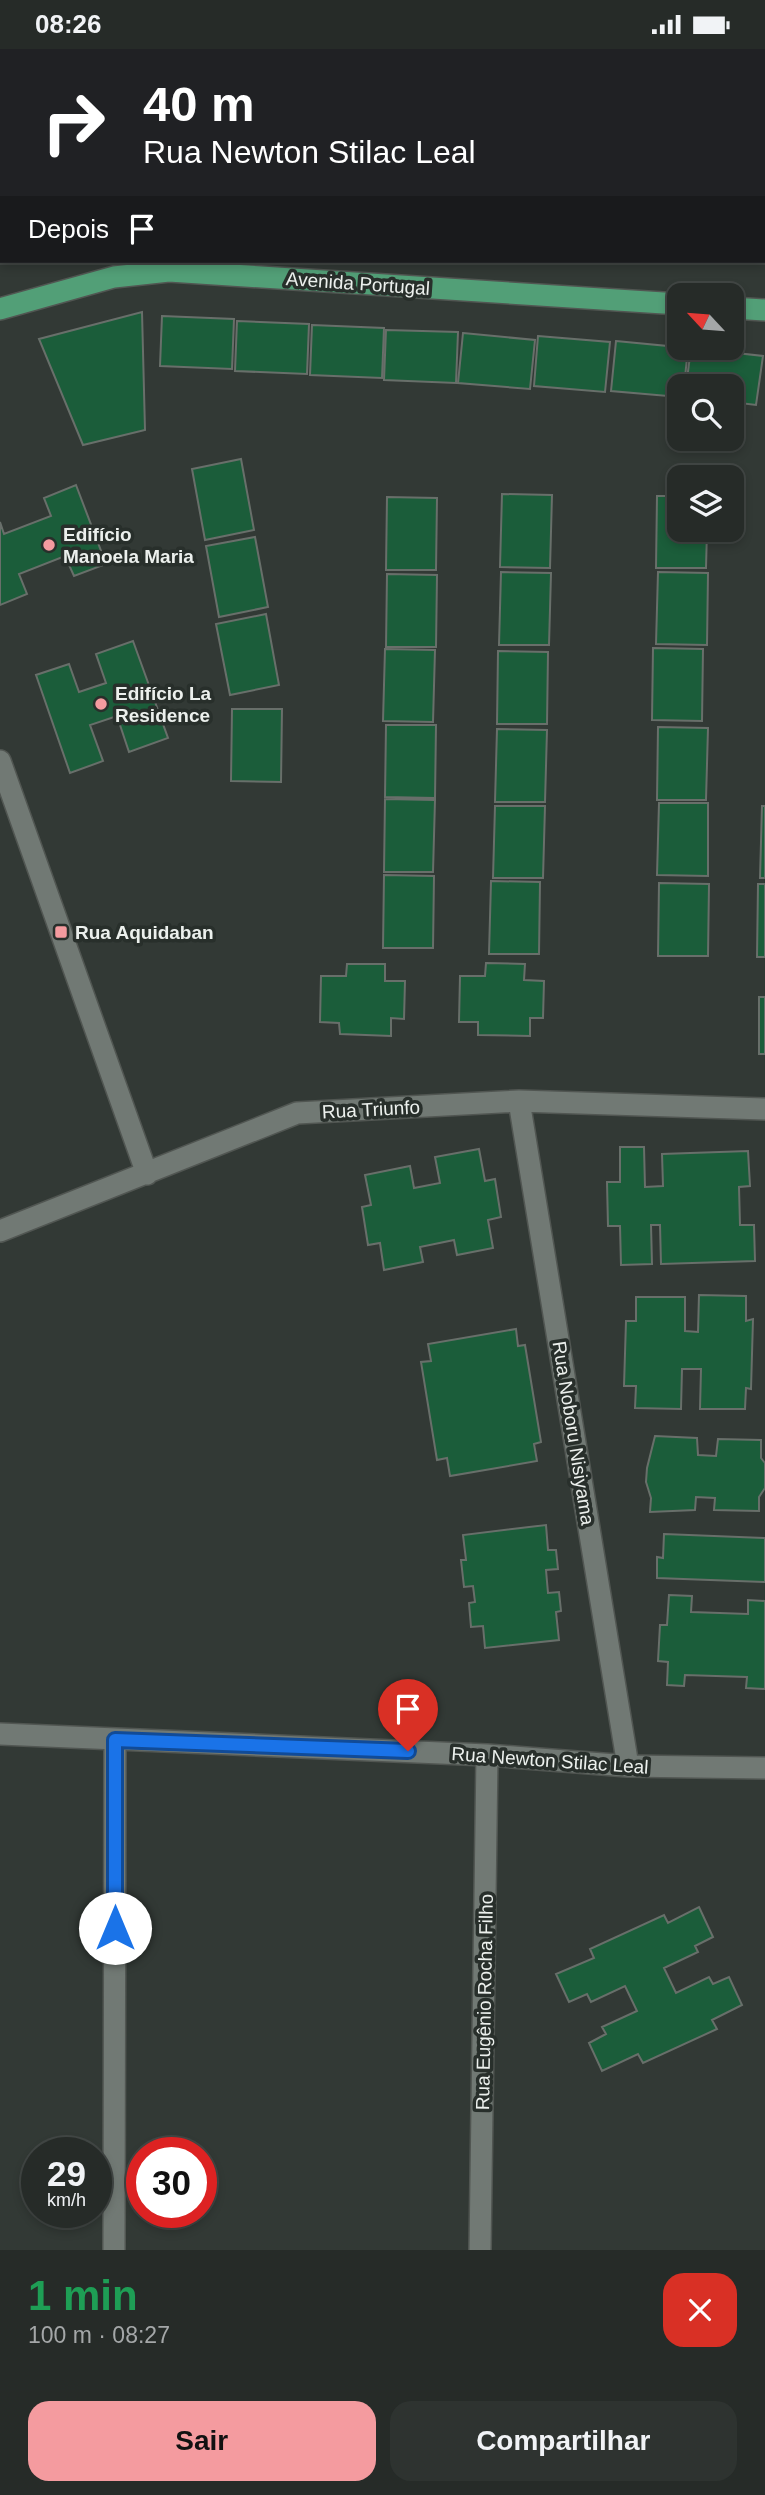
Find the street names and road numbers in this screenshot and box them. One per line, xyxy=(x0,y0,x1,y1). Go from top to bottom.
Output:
street label: Avenida Portugal xyxy=(285,268,431,299)
street label: Rua Triunfo xyxy=(321,1096,421,1123)
street label: Rua Noboru Nisiyama xyxy=(549,1340,598,1527)
street label: Rua Newton Stilac Leal xyxy=(451,1743,649,1778)
street label: Rua Eugênio Rocha Filho xyxy=(472,1894,497,2110)

